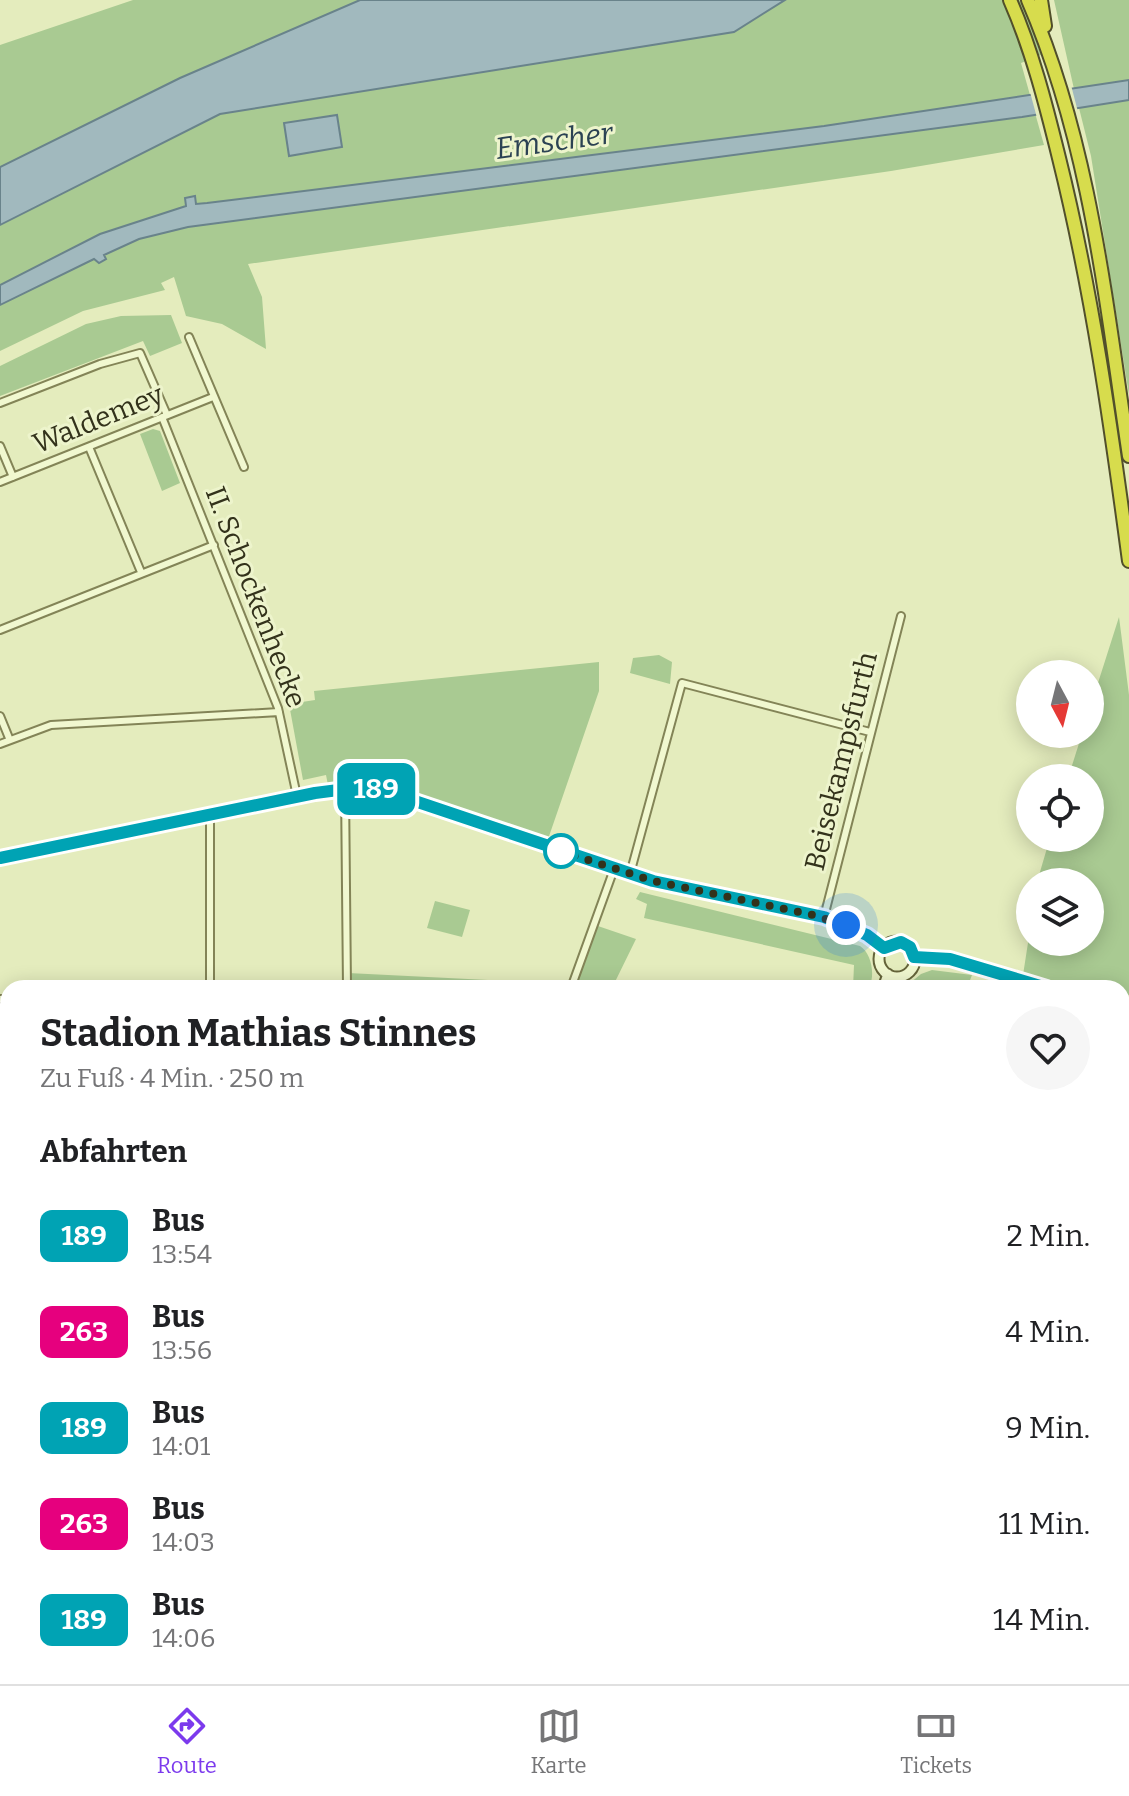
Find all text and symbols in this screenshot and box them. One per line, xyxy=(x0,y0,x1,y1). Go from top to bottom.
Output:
water label: Emscher xyxy=(493,115,617,167)
street label: Waldemey xyxy=(28,378,168,460)
street label: II. Schockenhecke xyxy=(199,482,313,712)
street label: Beisekampsfurth xyxy=(798,648,884,874)
north arrow xyxy=(1016,660,1104,748)
map controls xyxy=(1016,660,1104,956)
line badge: 189 xyxy=(330,763,422,815)
button: locate xyxy=(1016,764,1104,852)
text: 189 xyxy=(353,772,399,805)
unlabelled marker xyxy=(544,834,578,868)
button: layers xyxy=(1016,868,1104,956)
your location xyxy=(826,905,866,945)
button: heart xyxy=(1006,1006,1090,1090)
text: Stadion Mathias Stinnes xyxy=(40,1010,477,1056)
text: Zu Fuß · 4 Min. · 250 m xyxy=(40,1063,304,1094)
text: Abfahrten xyxy=(40,1134,187,1170)
text: Bus xyxy=(152,1203,205,1239)
text: 2 Min. xyxy=(1006,1218,1090,1254)
text: 189 xyxy=(61,1219,107,1252)
text: 13:54 xyxy=(152,1239,212,1270)
text: Bus xyxy=(152,1299,205,1335)
text: 4 Min. xyxy=(1005,1314,1090,1350)
text: 263 xyxy=(60,1315,108,1348)
text: 13:56 xyxy=(152,1335,212,1366)
text: Bus xyxy=(152,1395,205,1431)
text: 9 Min. xyxy=(1005,1410,1090,1446)
text: 189 xyxy=(61,1411,107,1444)
text: 14:01 xyxy=(152,1431,210,1462)
text: Bus xyxy=(152,1491,205,1527)
text: 11 Min. xyxy=(998,1506,1090,1542)
text: 263 xyxy=(60,1507,108,1540)
text: 14:03 xyxy=(152,1527,215,1558)
text: Bus xyxy=(152,1587,205,1623)
text: 14 Min. xyxy=(993,1602,1090,1638)
text: 189 xyxy=(61,1603,107,1636)
text: 14:06 xyxy=(152,1623,215,1654)
tab: Route xyxy=(157,1704,217,1779)
tab: Karte xyxy=(531,1704,587,1779)
tab: Tickets xyxy=(900,1704,972,1779)

